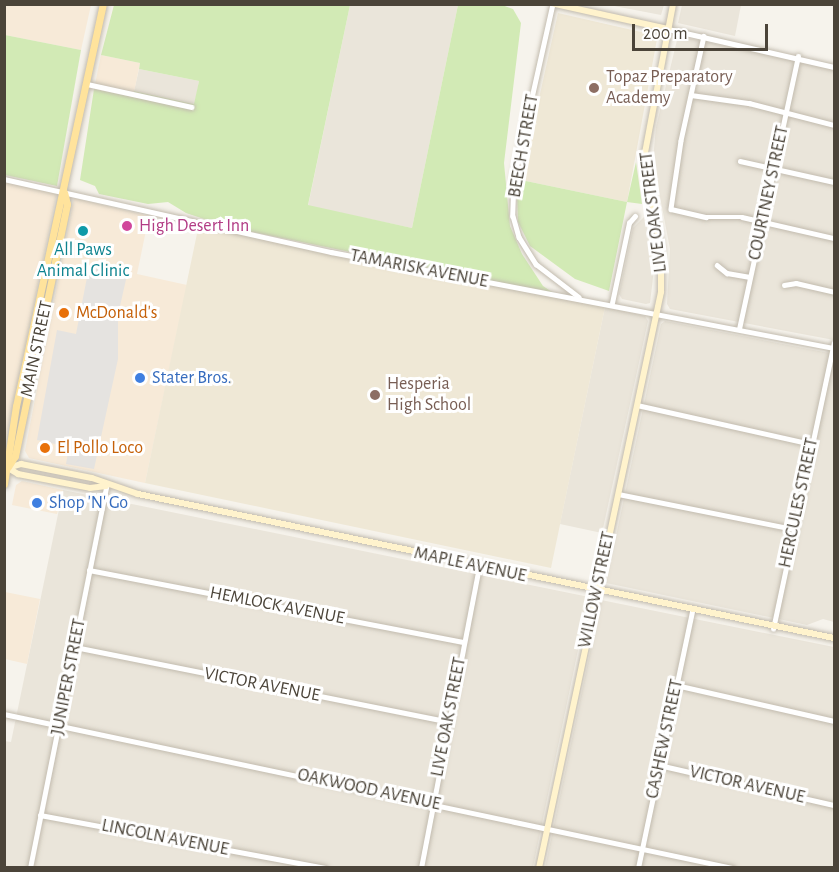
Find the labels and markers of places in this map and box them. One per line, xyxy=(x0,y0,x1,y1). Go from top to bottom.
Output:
place label: Topaz Preparatory Academy xyxy=(606,67,733,110)
marker: Topaz Preparatory Academy xyxy=(587,81,601,95)
place label: High Desert Inn xyxy=(139,215,249,237)
marker: High Desert Inn xyxy=(120,219,134,233)
marker: All Paws Animal Clinic xyxy=(76,224,90,238)
place label: All Paws Animal Clinic xyxy=(37,240,129,282)
place label: McDonald's xyxy=(76,302,158,324)
marker: McDonald's xyxy=(57,306,71,320)
place label: Stater Bros. xyxy=(152,367,232,389)
marker: Stater Bros. xyxy=(133,371,147,385)
place label: Hesperia High School xyxy=(387,374,471,416)
marker: Hesperia High School xyxy=(368,388,382,402)
place label: El Pollo Loco xyxy=(57,437,143,459)
marker: El Pollo Loco xyxy=(38,441,52,455)
place label: Shop 'N' Go xyxy=(49,492,128,514)
marker: Shop 'N' Go xyxy=(30,496,44,510)

